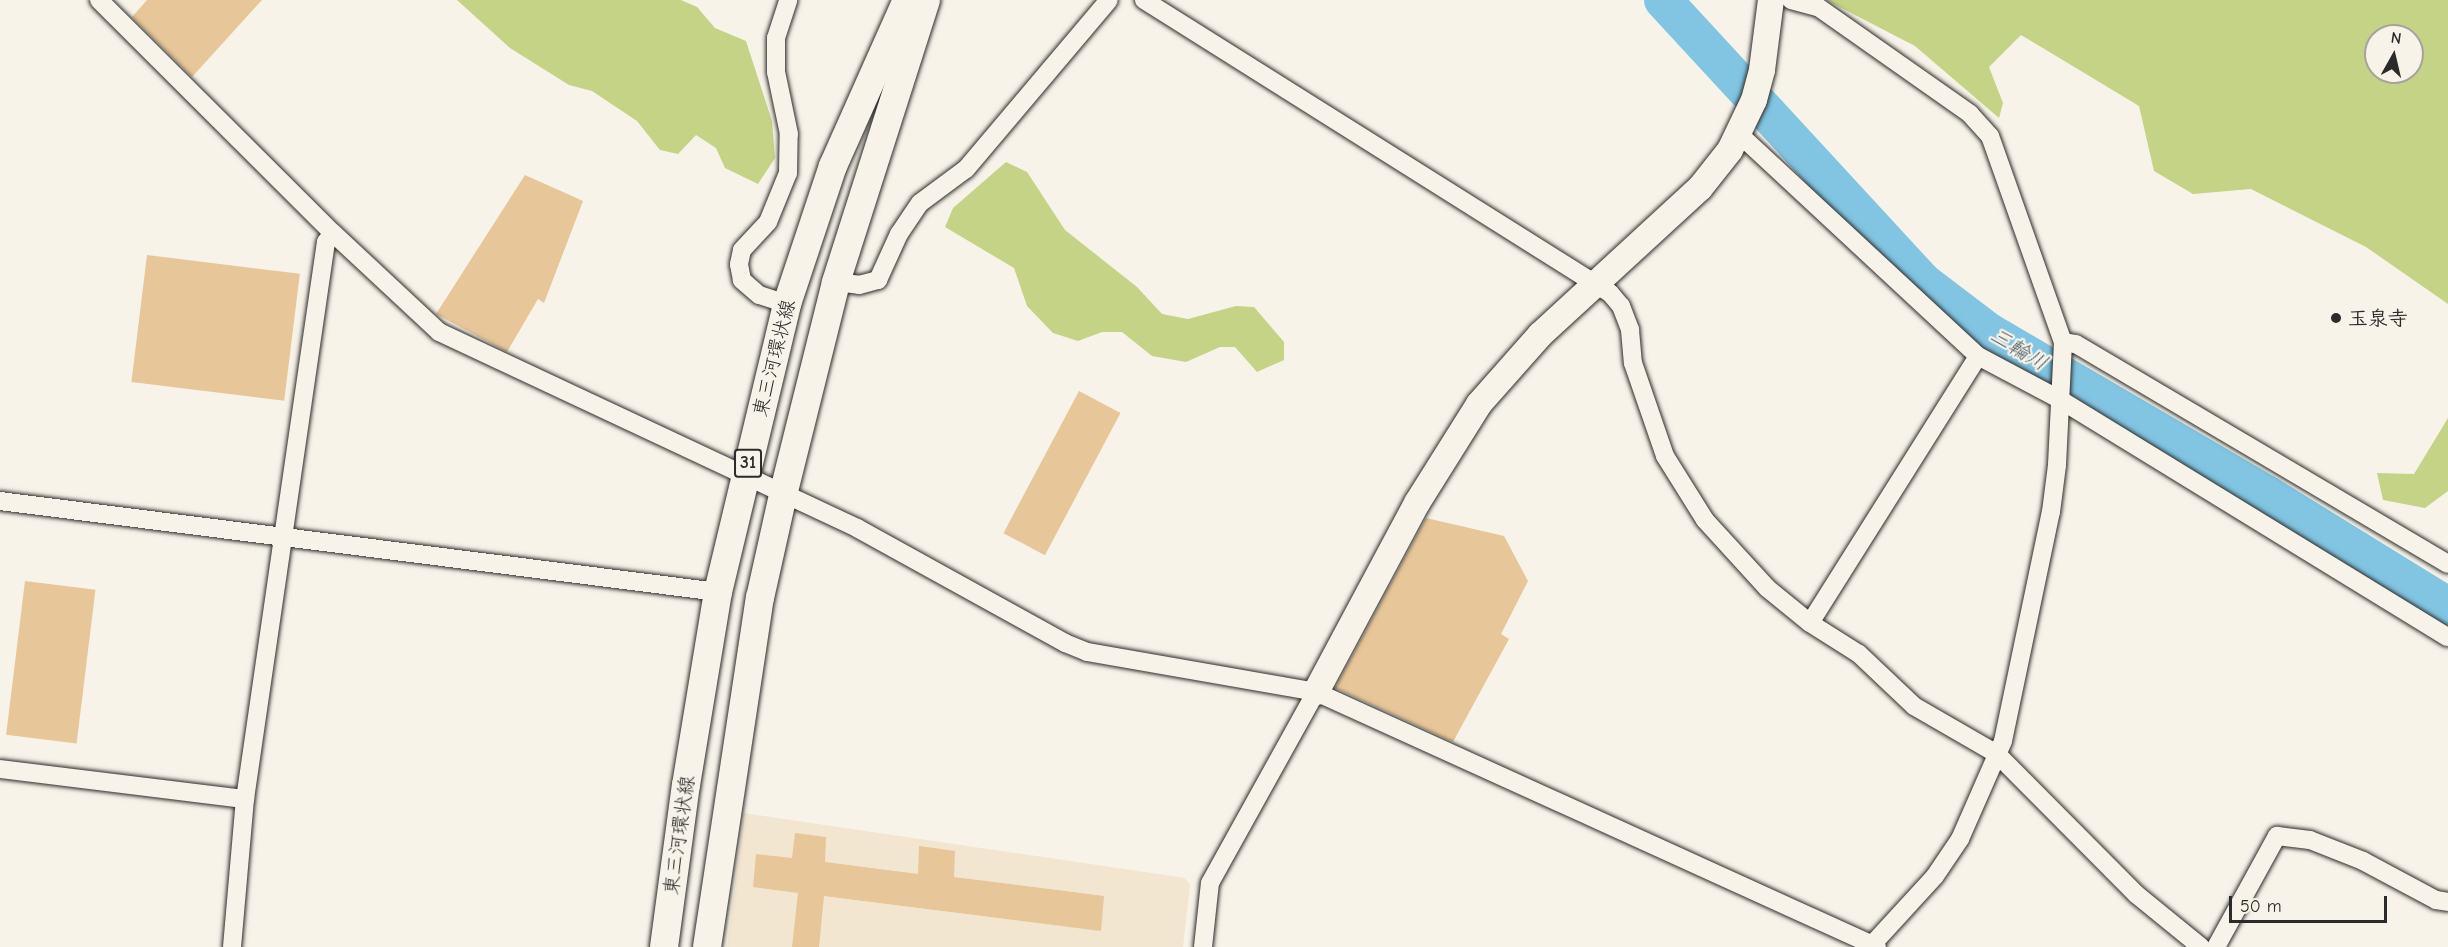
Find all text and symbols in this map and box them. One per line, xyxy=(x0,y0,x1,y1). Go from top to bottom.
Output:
north arrow xyxy=(2364,24,2424,84)
text: N xyxy=(2390,29,2403,48)
street label: 東三河環状線 xyxy=(748,297,800,419)
place label: 玉泉寺 xyxy=(2348,306,2408,330)
marker: 玉泉寺 xyxy=(2329,311,2343,325)
water label: 三輪川 xyxy=(1986,322,2052,376)
road number: 31 xyxy=(733,448,763,478)
street label: 東三河環状線 xyxy=(659,774,699,896)
scale bar xyxy=(2232,884,2390,922)
text: 50 m xyxy=(2240,896,2282,917)

